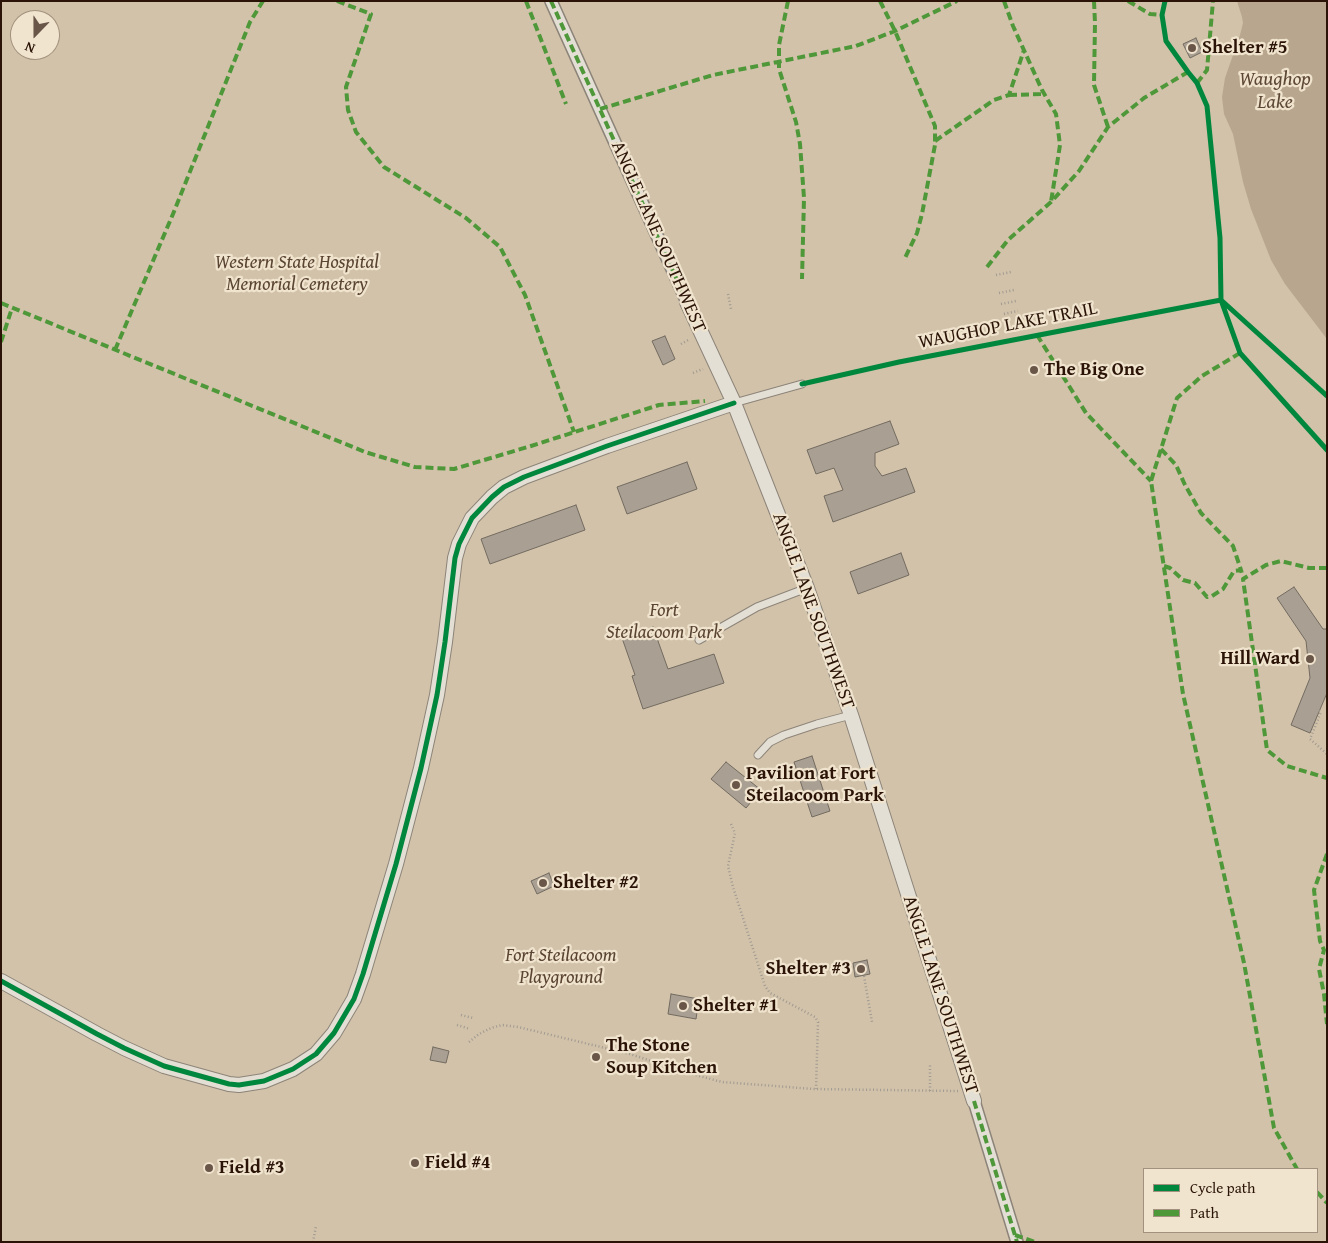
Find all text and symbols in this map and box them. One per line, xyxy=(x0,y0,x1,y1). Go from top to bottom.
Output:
north arrow xyxy=(10,10,60,60)
text: N xyxy=(22,37,38,59)
place label: Shelter #5 xyxy=(1202,37,1288,59)
marker: Shelter #5 xyxy=(1186,42,1198,54)
water label: Waughop Lake xyxy=(1239,68,1311,115)
street label: ANGLE LANE SOUTHWEST xyxy=(605,138,711,336)
park label: Western State Hospital Memorial Cemetery xyxy=(215,252,379,296)
street label: WAUGHOP LAKE TRAIL xyxy=(917,297,1099,355)
place label: The Big One xyxy=(1044,359,1144,381)
marker: The Big One xyxy=(1028,364,1040,376)
street label: ANGLE LANE SOUTHWEST xyxy=(767,510,859,712)
park label: Fort Steilacoom Park xyxy=(606,600,722,644)
place label: Hill Ward xyxy=(1220,648,1300,670)
marker: Hill Ward xyxy=(1304,653,1316,665)
place label: Pavilion at Fort Steilacoom Park xyxy=(746,763,884,807)
marker: Pavilion at Fort Steilacoom Park xyxy=(730,779,742,791)
place label: Shelter #2 xyxy=(553,872,639,894)
marker: Shelter #2 xyxy=(537,877,549,889)
street label: ANGLE LANE SOUTHWEST xyxy=(897,893,983,1097)
park label: Fort Steilacoom Playground xyxy=(505,945,617,989)
place label: Shelter #3 xyxy=(765,958,851,980)
marker: Shelter #3 xyxy=(855,963,867,975)
place label: Shelter #1 xyxy=(693,995,779,1017)
marker: Shelter #1 xyxy=(677,1000,689,1012)
place label: The Stone Soup Kitchen xyxy=(606,1035,717,1079)
marker: The Stone Soup Kitchen xyxy=(590,1051,602,1063)
place label: Field #4 xyxy=(425,1152,491,1174)
place label: Field #3 xyxy=(219,1157,285,1179)
marker: Field #4 xyxy=(409,1157,421,1169)
marker: Field #3 xyxy=(203,1162,215,1174)
legend xyxy=(1143,1168,1318,1233)
text: Cycle path xyxy=(1190,1177,1256,1198)
text: Path xyxy=(1190,1202,1219,1223)

